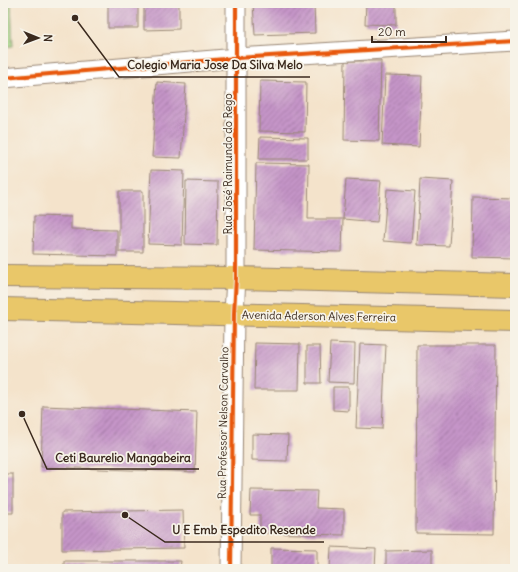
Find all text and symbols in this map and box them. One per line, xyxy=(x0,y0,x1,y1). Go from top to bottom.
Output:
north arrow xyxy=(18,18,58,58)
scale bar xyxy=(372,18,446,44)
text: 20 m xyxy=(378,24,406,39)
text: N xyxy=(41,34,55,42)
callout: Colegio Maria Jose Da Silva Melo xyxy=(119,53,310,77)
text: Colegio Maria Jose Da Silva Melo xyxy=(127,57,303,73)
street label: Rua José Raimundo do Rego xyxy=(221,93,235,235)
street label: Avenida Aderson Alves Ferreira xyxy=(242,308,396,324)
street label: Rua Professor Nelson Carvalho xyxy=(215,347,231,499)
callout: Ceti Baurelio Mangabeira xyxy=(47,445,199,469)
text: Ceti Baurelio Mangabeira xyxy=(55,450,191,466)
callout: U E Emb Espedito Resende xyxy=(165,518,324,542)
text: U E Emb Espedito Resende xyxy=(172,522,316,538)

